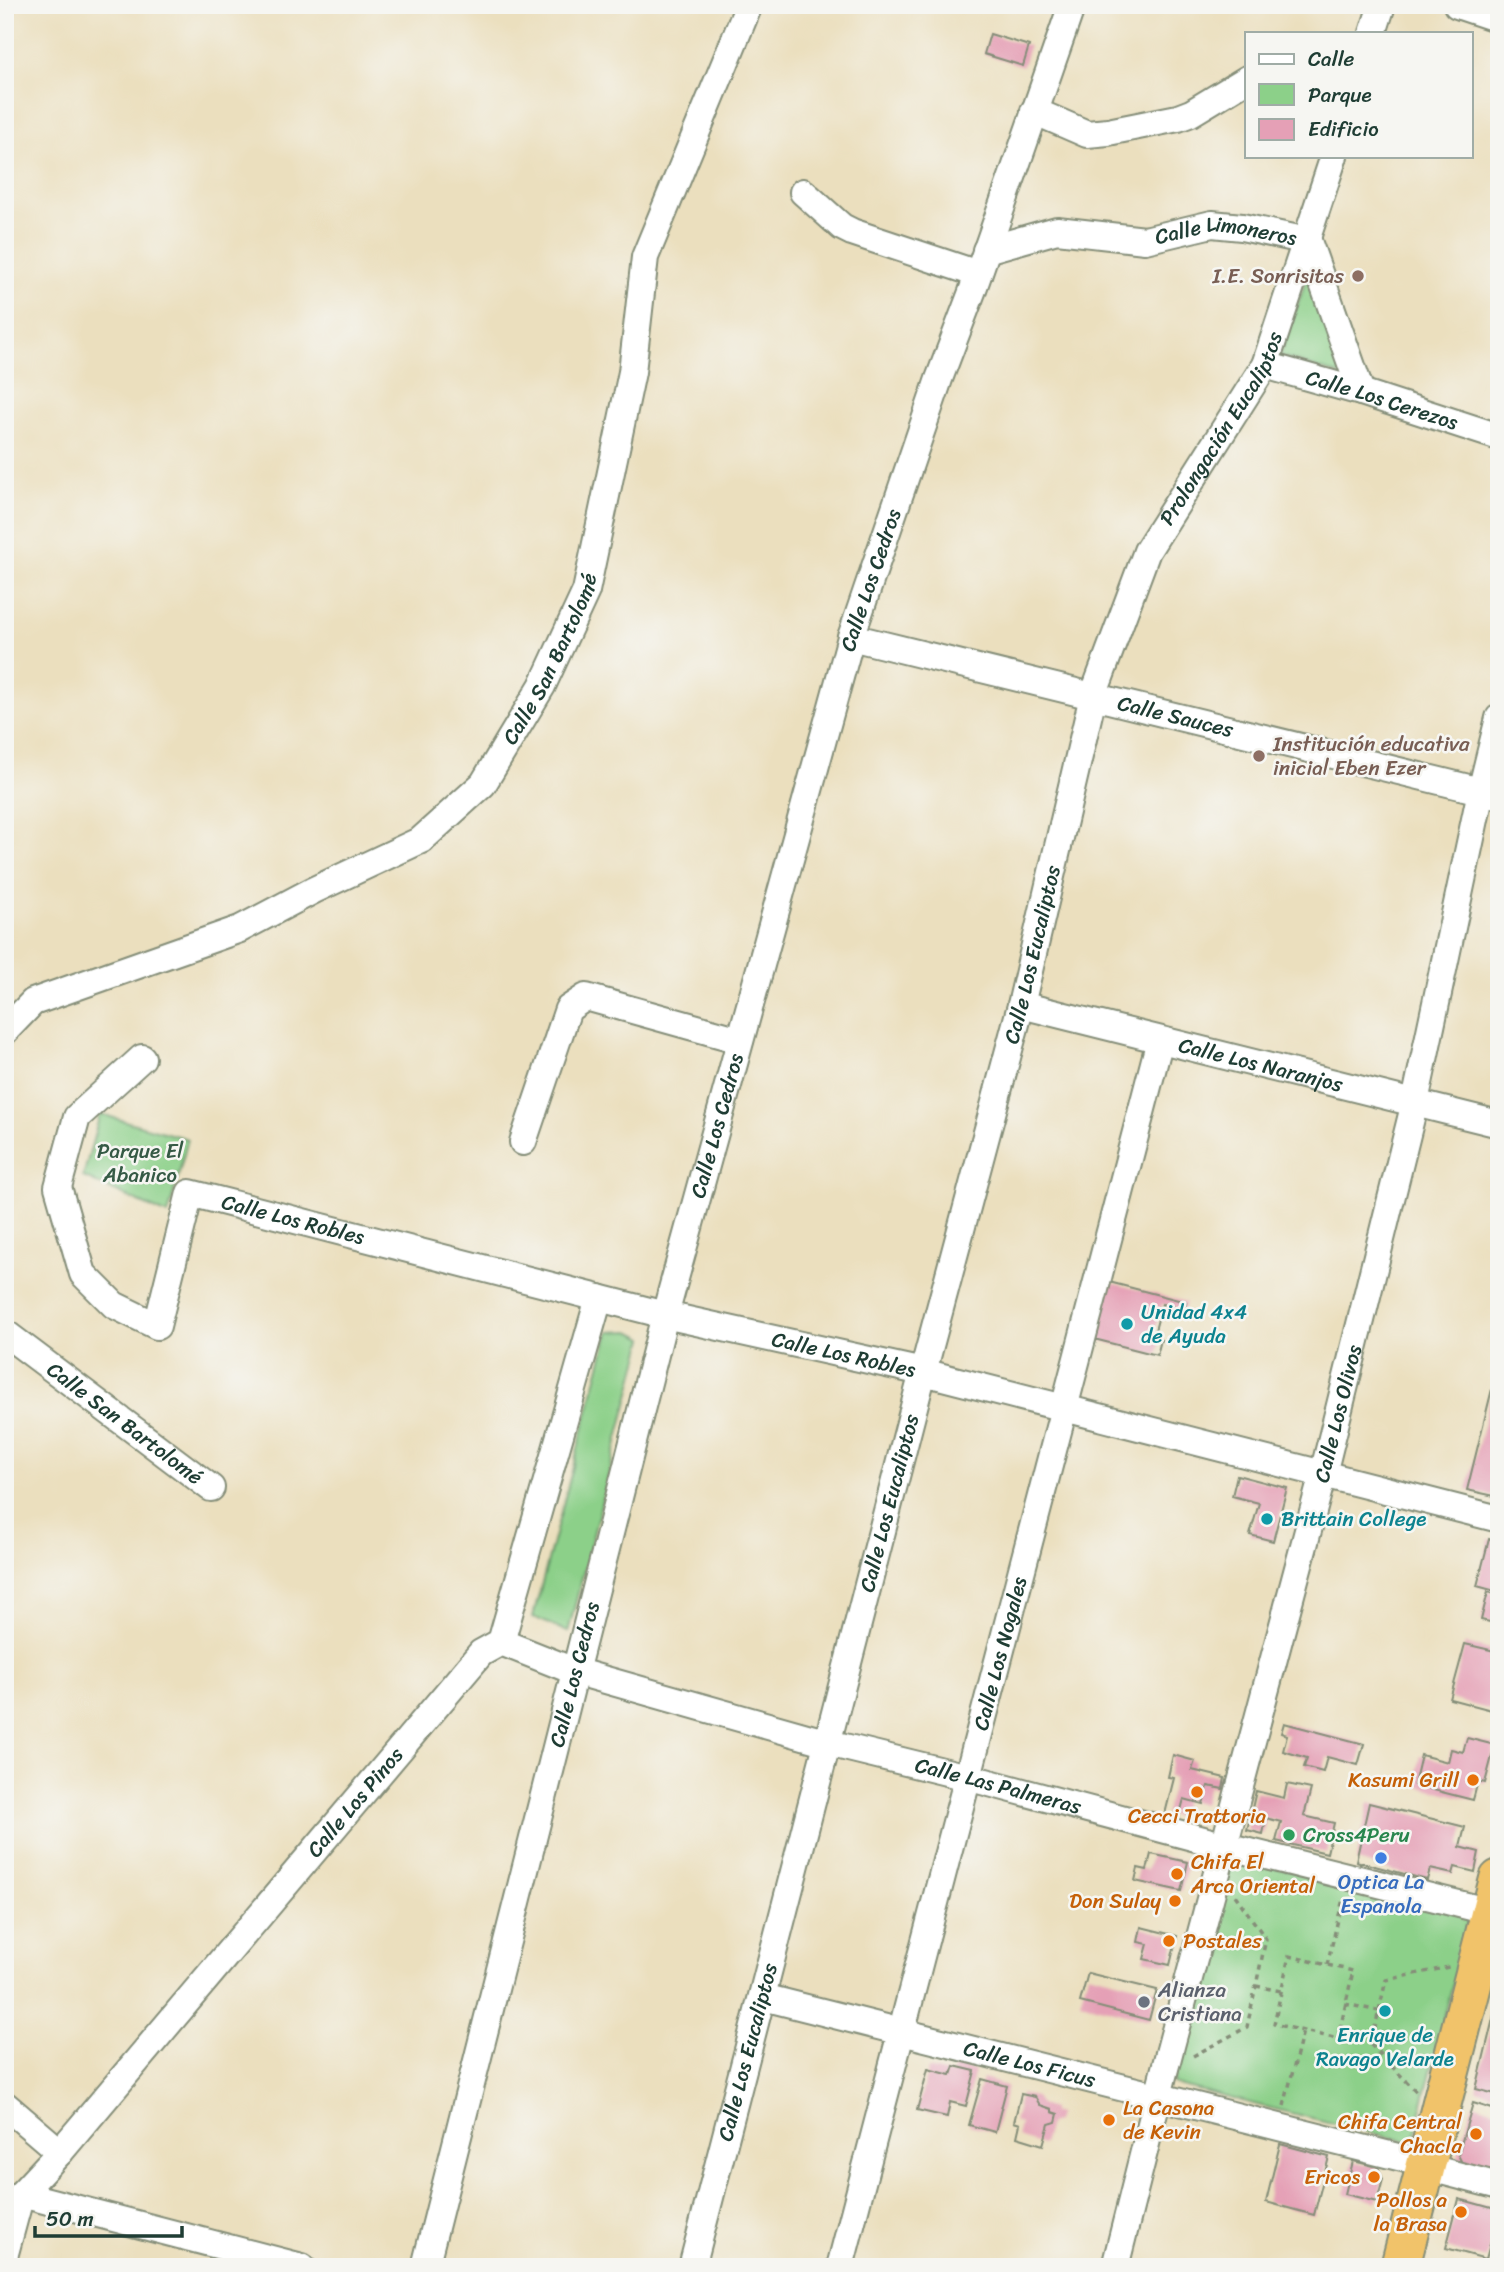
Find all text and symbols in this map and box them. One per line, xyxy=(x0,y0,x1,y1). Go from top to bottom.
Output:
legend xyxy=(1245,32,1472,158)
text: Calle xyxy=(1308,40,1355,78)
text: Parque xyxy=(1308,76,1372,114)
text: Edificio xyxy=(1308,110,1379,148)
street label: Calle Limoneros xyxy=(1151,205,1301,257)
place label: I.E. Sonrisitas xyxy=(1212,257,1344,295)
marker: I.E. Sonrisitas xyxy=(1350,268,1366,284)
street label: Prolongación Eucaliptos xyxy=(1149,326,1294,533)
street label: Calle Los Cerezos xyxy=(1301,358,1463,442)
street label: Calle Los Cedros xyxy=(829,503,912,656)
street label: Calle San Bartolomé xyxy=(492,569,608,752)
street label: Calle Sauces xyxy=(1114,684,1238,749)
place label: Institución educativa inicial Eben Ezer xyxy=(1272,725,1470,787)
marker: Institución educativa inicial Eben Ezer xyxy=(1251,748,1267,764)
street label: Calle Los Eucaliptos xyxy=(992,861,1072,1048)
street label: Calle Los Naranjos xyxy=(1175,1026,1347,1103)
street label: Calle Los Cedros xyxy=(679,1049,755,1202)
park label: Parque El Abanico xyxy=(97,1132,184,1194)
street label: Calle Los Robles xyxy=(218,1183,369,1256)
place label: Unidad 4x4 de Ayuda xyxy=(1141,1293,1247,1355)
marker: Unidad 4x4 de Ayuda xyxy=(1119,1316,1135,1332)
street label: Calle Los Robles xyxy=(768,1320,920,1389)
street label: Calle Los Olivos xyxy=(1303,1340,1373,1487)
street label: Calle San Bartolomé xyxy=(38,1351,212,1495)
street label: Calle Los Eucaliptos xyxy=(848,1410,930,1596)
place label: Brittain College xyxy=(1281,1500,1426,1538)
marker: Brittain College xyxy=(1259,1511,1275,1527)
street label: Calle Los Nogales xyxy=(962,1572,1038,1735)
street label: Calle Los Cedros xyxy=(538,1598,611,1751)
street label: Calle Los Pinos xyxy=(297,1738,414,1866)
street label: Calle Las Palmeras xyxy=(911,1746,1086,1826)
place label: Kasumi Grill xyxy=(1348,1761,1460,1799)
marker: Kasumi Grill xyxy=(1465,1772,1481,1788)
marker: Cecci Trattoria xyxy=(1189,1784,1205,1800)
place label: Cecci Trattoria xyxy=(1128,1797,1267,1835)
place label: Cross4Peru xyxy=(1303,1816,1410,1854)
marker: Cross4Peru xyxy=(1281,1827,1297,1843)
place label: Chifa El Arca Oriental xyxy=(1190,1843,1316,1905)
marker: Optica La Espanola xyxy=(1373,1850,1389,1866)
place label: Optica La Espanola xyxy=(1338,1863,1425,1925)
marker: Chifa El Arca Oriental xyxy=(1169,1866,1185,1882)
place label: Don Sulay xyxy=(1069,1882,1161,1920)
marker: Don Sulay xyxy=(1167,1893,1183,1909)
place label: Postales xyxy=(1183,1922,1262,1960)
marker: Postales xyxy=(1161,1933,1177,1949)
street label: Calle Los Eucaliptos xyxy=(706,1959,789,2145)
place label: Alianza Cristiana xyxy=(1157,1971,1242,2033)
marker: Alianza Cristiana xyxy=(1136,1994,1152,2010)
marker: Enrique de Ravago Velarde xyxy=(1377,2003,1393,2019)
place label: Enrique de Ravago Velarde xyxy=(1316,2016,1454,2078)
street label: Calle Los Ficus xyxy=(960,2029,1100,2099)
place label: La Casona de Kevin xyxy=(1123,2089,1215,2151)
place label: Chifa Central Chacla xyxy=(1338,2103,1463,2165)
marker: La Casona de Kevin xyxy=(1101,2112,1117,2128)
marker: Chifa Central Chacla xyxy=(1468,2126,1484,2142)
place label: Ericos xyxy=(1304,2158,1360,2196)
marker: Ericos xyxy=(1366,2169,1382,2185)
place label: Pollos a la Brasa xyxy=(1373,2181,1447,2243)
scale bar xyxy=(35,2195,182,2239)
text: 50 m xyxy=(46,2200,94,2238)
marker: Pollos a la Brasa xyxy=(1453,2204,1469,2220)

